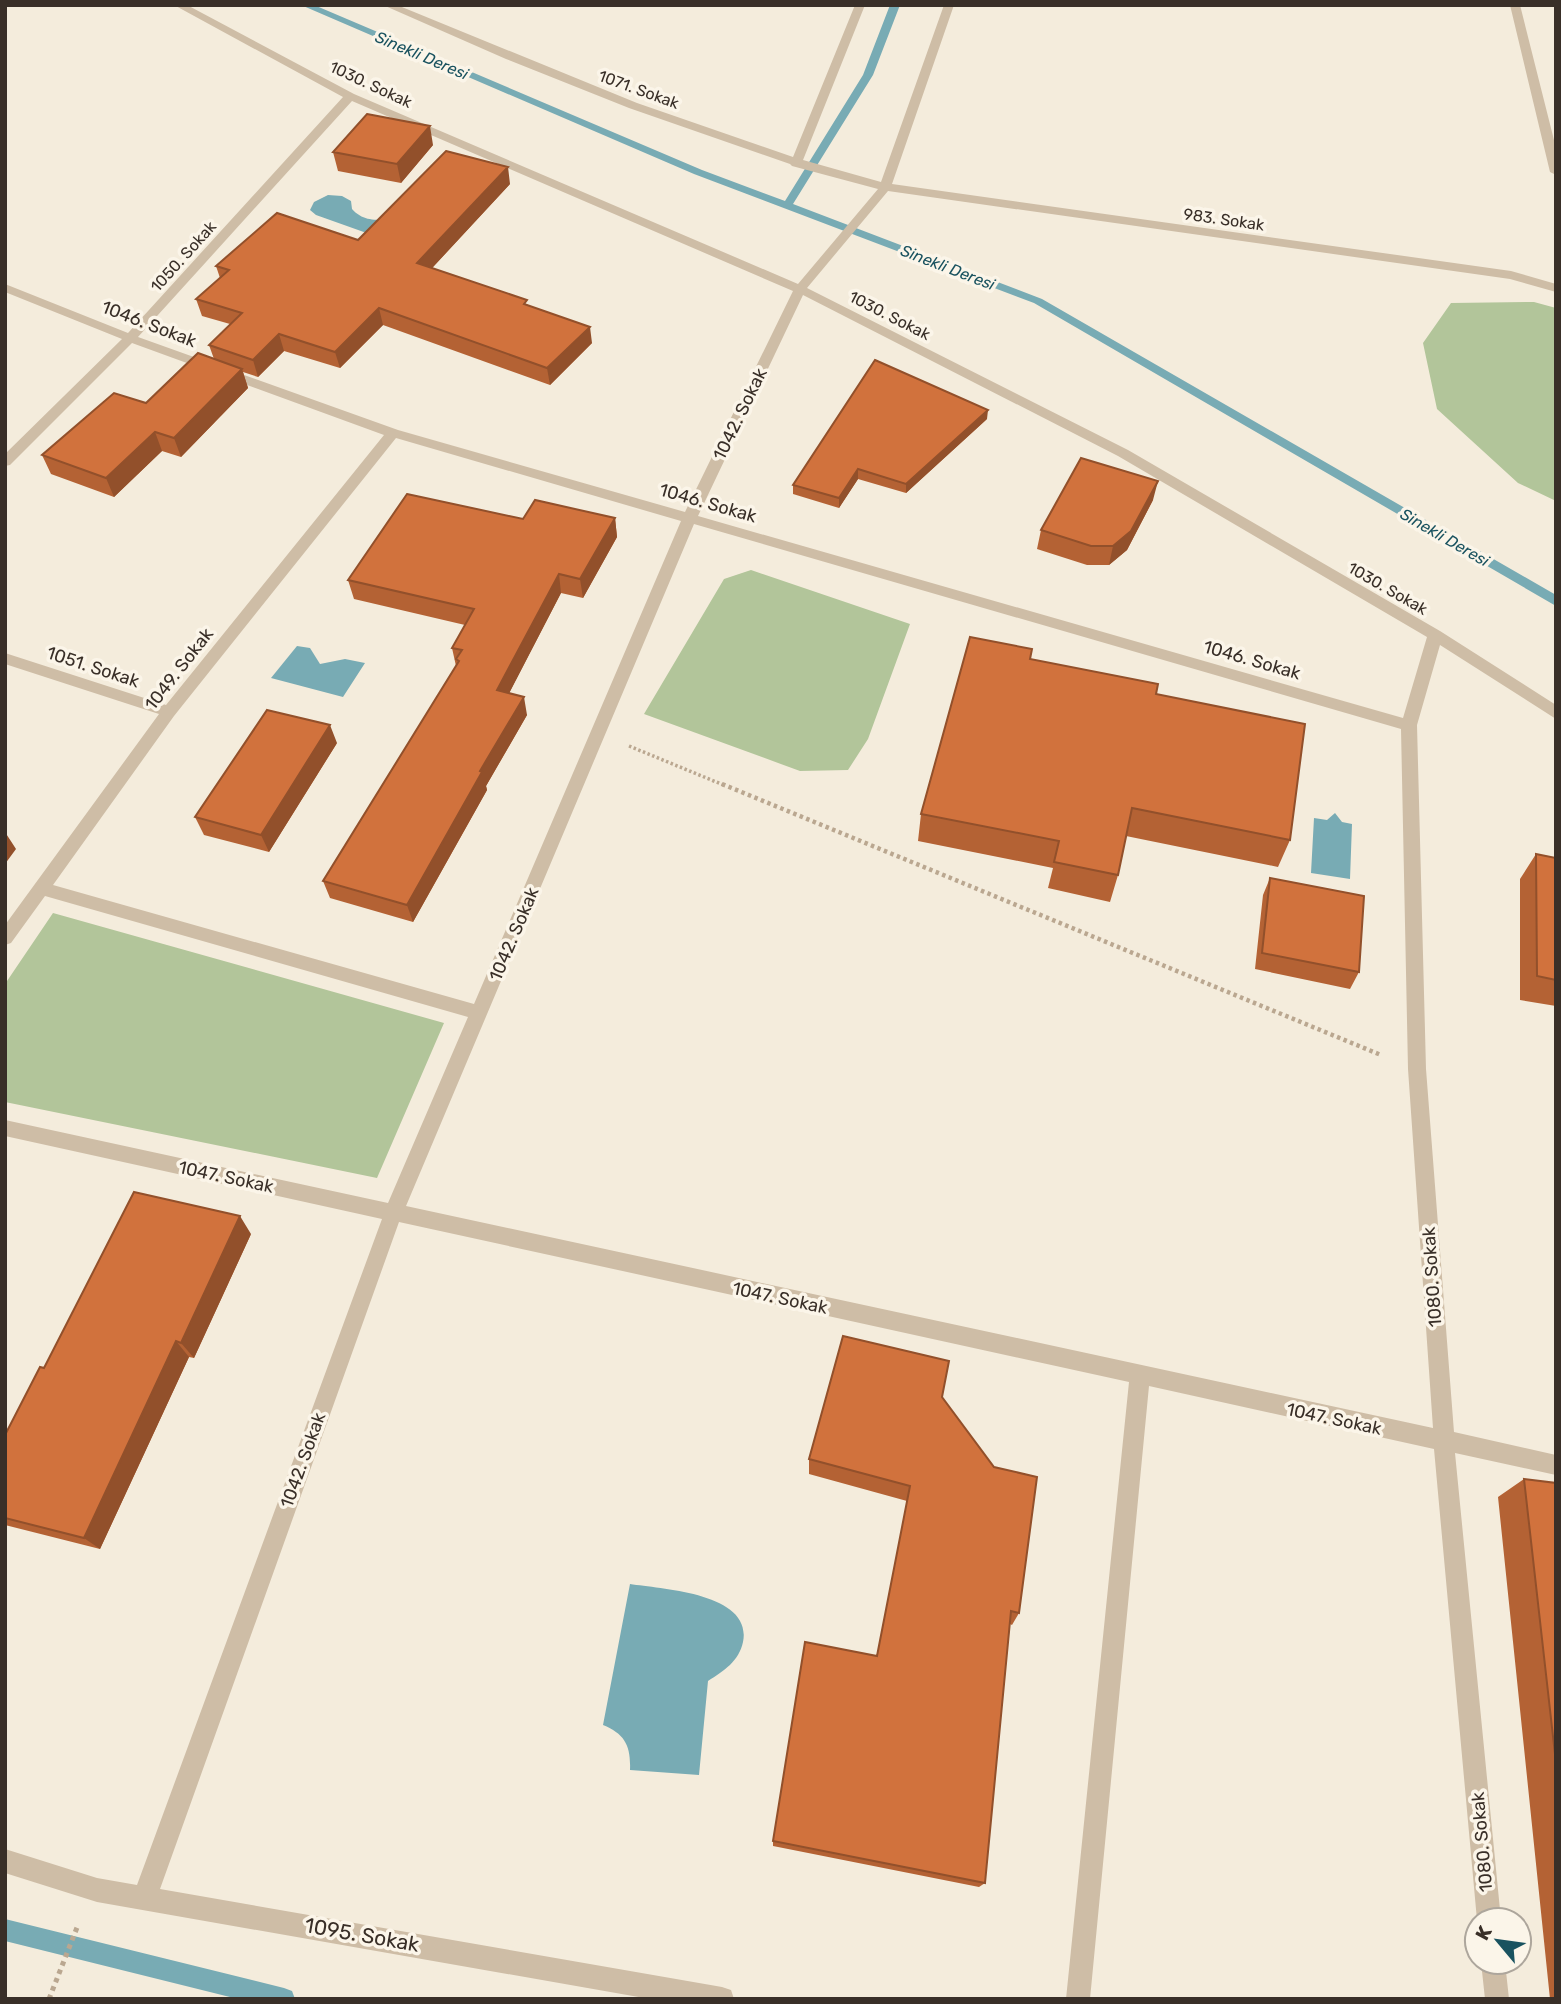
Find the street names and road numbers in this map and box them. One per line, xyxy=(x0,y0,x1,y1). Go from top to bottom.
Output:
street label: 1030. Sokak xyxy=(327,57,416,112)
street label: 1071. Sokak xyxy=(596,66,682,113)
street label: 983. Sokak xyxy=(1182,204,1266,235)
street label: 1050. Sokak xyxy=(147,216,221,296)
street label: 1030. Sokak xyxy=(846,287,934,344)
street label: 1046. Sokak xyxy=(98,296,200,352)
street label: 1042. Sokak xyxy=(708,364,772,464)
street label: 1046. Sokak xyxy=(657,479,760,528)
street label: 1030. Sokak xyxy=(1345,558,1432,619)
street label: 1049. Sokak xyxy=(140,623,218,715)
street label: 1046. Sokak xyxy=(1201,636,1304,685)
street label: 1051. Sokak xyxy=(44,642,143,693)
street label: 1042. Sokak xyxy=(484,883,544,984)
street label: 1047. Sokak xyxy=(176,1156,276,1198)
street label: 1080. Sokak xyxy=(1417,1225,1446,1328)
street label: 1047. Sokak xyxy=(730,1277,830,1319)
street label: 1047. Sokak xyxy=(1284,1398,1384,1440)
street label: 1042. Sokak xyxy=(276,1409,331,1511)
street label: 1080. Sokak xyxy=(1467,1790,1497,1893)
street label: 1095. Sokak xyxy=(303,1912,421,1957)

